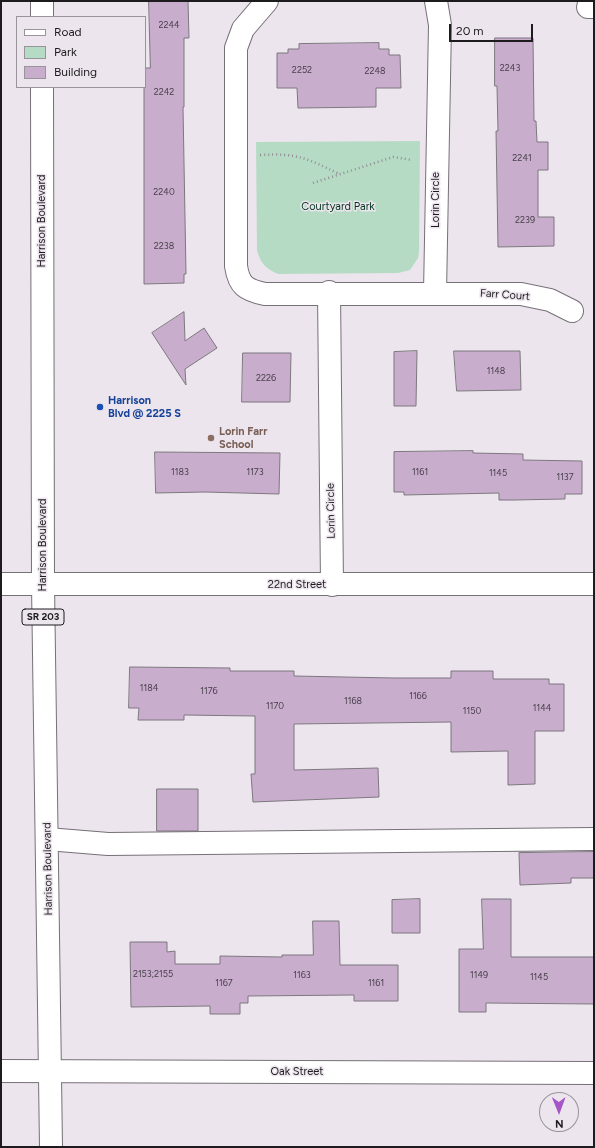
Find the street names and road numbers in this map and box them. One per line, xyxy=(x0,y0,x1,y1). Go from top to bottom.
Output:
street label: Lorin Circle xyxy=(429,172,443,228)
street label: Harrison Boulevard xyxy=(35,174,49,268)
street label: Farr Court xyxy=(480,287,530,303)
street label: Lorin Circle xyxy=(324,483,338,539)
street label: Harrison Boulevard xyxy=(36,498,50,592)
street label: 22nd Street xyxy=(268,578,326,592)
road number: SR 203 xyxy=(22,609,64,625)
street label: Harrison Boulevard xyxy=(41,822,55,916)
street label: Oak Street xyxy=(271,1065,323,1079)

